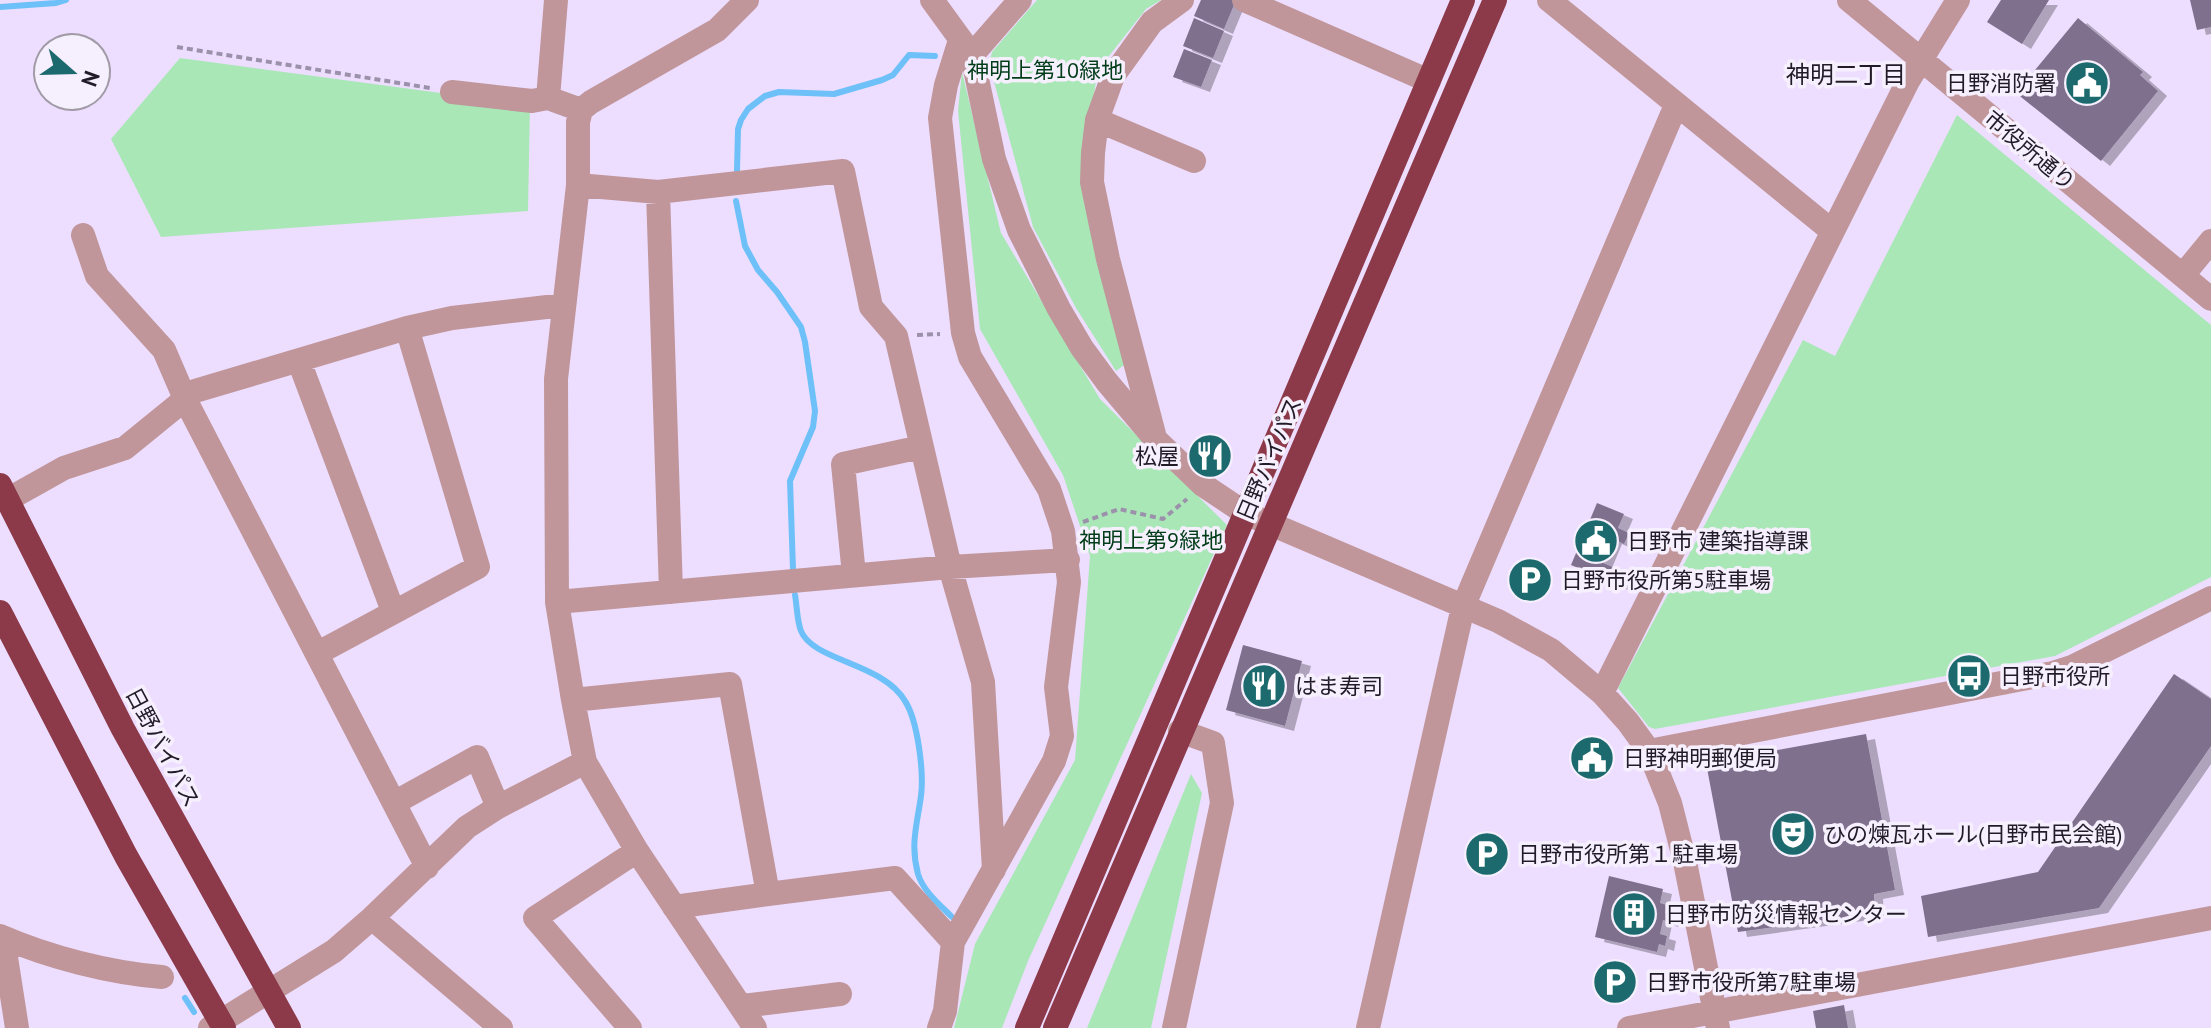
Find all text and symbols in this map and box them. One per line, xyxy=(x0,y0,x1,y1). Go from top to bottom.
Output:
north arrow xyxy=(32,32,112,112)
park label: 神明上第10緑地 xyxy=(967,56,1123,84)
district label: 神明二丁目 xyxy=(1786,59,1906,90)
public building icon: 日野消防署 xyxy=(2063,59,2111,107)
text: N xyxy=(75,67,106,90)
place label: 日野消防署 xyxy=(1946,69,2056,97)
street label: 市役所通り xyxy=(1979,104,2081,196)
street label: 日野バイパス xyxy=(1230,393,1308,525)
restaurant icon: 松屋 xyxy=(1186,432,1234,480)
place label: 松屋 xyxy=(1135,442,1179,470)
public building icon: 日野市 建築指導課 xyxy=(1572,517,1620,565)
park label: 神明上第9緑地 xyxy=(1079,526,1223,554)
place label: 日野市 建築指導課 xyxy=(1627,527,1809,555)
parking icon: 日野市役所第5駐車場 xyxy=(1506,556,1554,604)
place label: 日野市役所第5駐車場 xyxy=(1561,566,1771,594)
bus stop icon: 日野市役所 xyxy=(1945,652,1993,700)
restaurant icon: はま寿司 xyxy=(1240,662,1288,710)
place label: 日野市役所 xyxy=(2000,662,2110,690)
place label: はま寿司 xyxy=(1295,672,1383,700)
street label: 日野バイパス xyxy=(120,682,206,812)
public building icon: 日野神明郵便局 xyxy=(1568,734,1616,782)
place label: 日野神明郵便局 xyxy=(1623,744,1777,772)
theatre icon: ひの煉瓦ホール(日野市民会館) xyxy=(1769,810,1817,858)
place label: ひの煉瓦ホール(日野市民会館) xyxy=(1824,820,2122,848)
parking icon: 日野市役所第１駐車場 xyxy=(1463,830,1511,878)
place label: 日野市役所第１駐車場 xyxy=(1518,840,1738,868)
building icon: 日野市防災情報センター xyxy=(1610,890,1658,938)
place label: 日野市防災情報センター xyxy=(1665,900,1907,928)
parking icon: 日野市役所第7駐車場 xyxy=(1591,958,1639,1006)
place label: 日野市役所第7駐車場 xyxy=(1646,968,1856,996)

